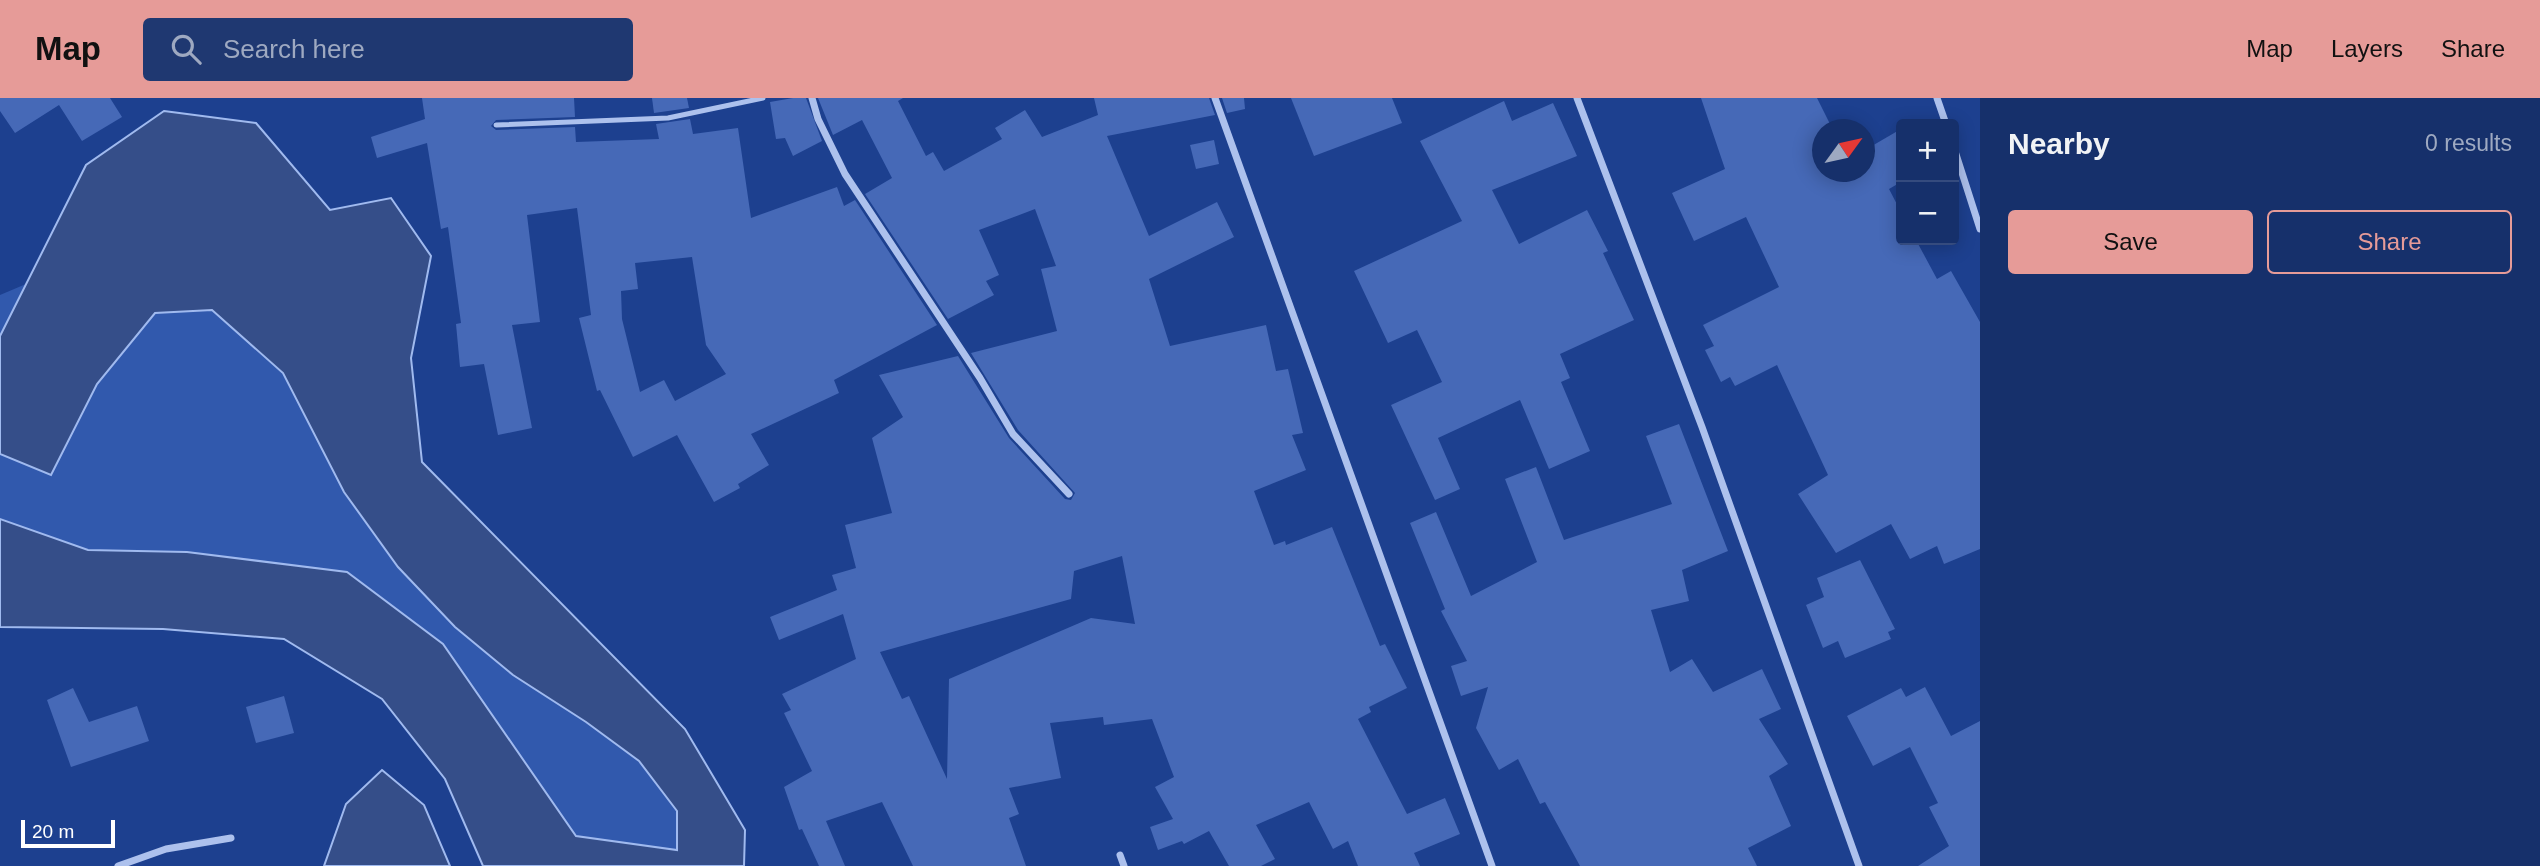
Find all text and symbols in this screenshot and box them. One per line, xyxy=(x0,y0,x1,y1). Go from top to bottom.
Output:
search box xyxy=(143,18,633,81)
text: Map xyxy=(35,30,101,67)
icon: search xyxy=(167,30,205,68)
text: Search here xyxy=(223,34,365,64)
text: Map xyxy=(2246,35,2293,62)
text: Layers xyxy=(2331,35,2403,62)
text: Share xyxy=(2441,35,2505,62)
north arrow xyxy=(1812,119,1875,182)
map controls xyxy=(1896,119,1959,245)
button: + xyxy=(1896,119,1959,182)
text: Nearby xyxy=(2008,127,2110,160)
text: 0 results xyxy=(2425,130,2512,156)
button: − xyxy=(1896,182,1959,245)
button: Save xyxy=(2008,210,2253,274)
button: Share xyxy=(2267,210,2512,274)
scale bar xyxy=(21,817,116,849)
text: 20 m xyxy=(32,821,74,842)

